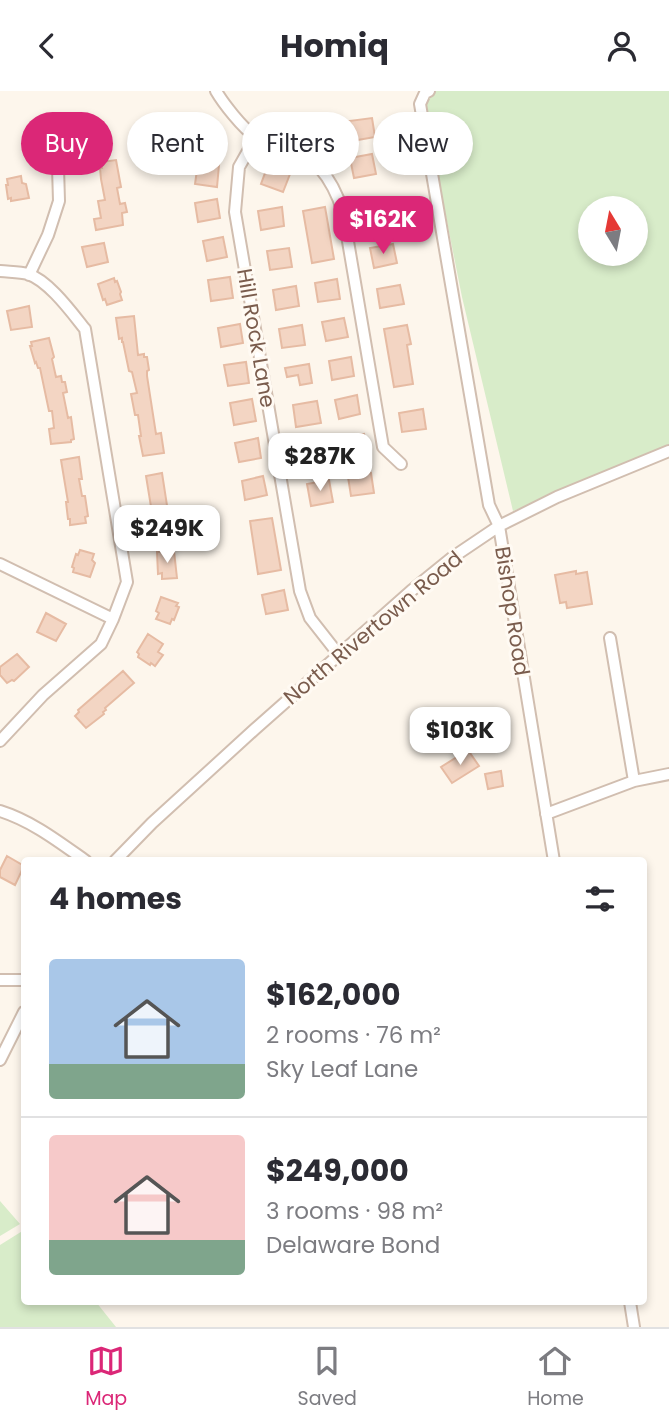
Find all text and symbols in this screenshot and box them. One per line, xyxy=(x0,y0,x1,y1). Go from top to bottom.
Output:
text: Homiq xyxy=(280,23,389,68)
icon: back xyxy=(28,27,66,65)
icon: person xyxy=(603,27,641,65)
chip: Buy xyxy=(21,112,113,175)
chip: Rent xyxy=(127,112,228,175)
chip: Filters xyxy=(242,112,359,175)
chip: New xyxy=(373,112,473,175)
north arrow xyxy=(578,196,648,266)
map controls xyxy=(578,196,648,266)
pin: $162K xyxy=(334,197,432,256)
text: $162K xyxy=(349,203,417,235)
street label: Hill Rock Lane xyxy=(230,266,283,410)
pin: $287K xyxy=(271,433,369,493)
text: $287K xyxy=(284,440,356,472)
pin: $249K xyxy=(118,505,216,565)
text: $249K xyxy=(130,512,204,544)
street label: North Rivertown Road xyxy=(277,544,468,711)
street label: Bishop Road xyxy=(488,544,537,678)
pin: $103K xyxy=(411,707,509,767)
text: $103K xyxy=(426,714,494,746)
text: 4 homes xyxy=(49,877,182,920)
icon: filters xyxy=(581,880,619,918)
text: $162,000 xyxy=(266,973,401,1016)
icon: home xyxy=(105,987,189,1071)
text: 2 rooms · 76 m² xyxy=(266,1019,441,1051)
text: Sky Leaf Lane xyxy=(266,1053,418,1085)
text: $249,000 xyxy=(266,1149,409,1192)
icon: home xyxy=(105,1163,189,1247)
text: 3 rooms · 98 m² xyxy=(266,1195,443,1227)
text: Delaware Bond xyxy=(266,1229,440,1261)
tab: Map xyxy=(85,1342,127,1413)
tab: Saved xyxy=(298,1342,357,1413)
tab: Home xyxy=(527,1342,584,1413)

